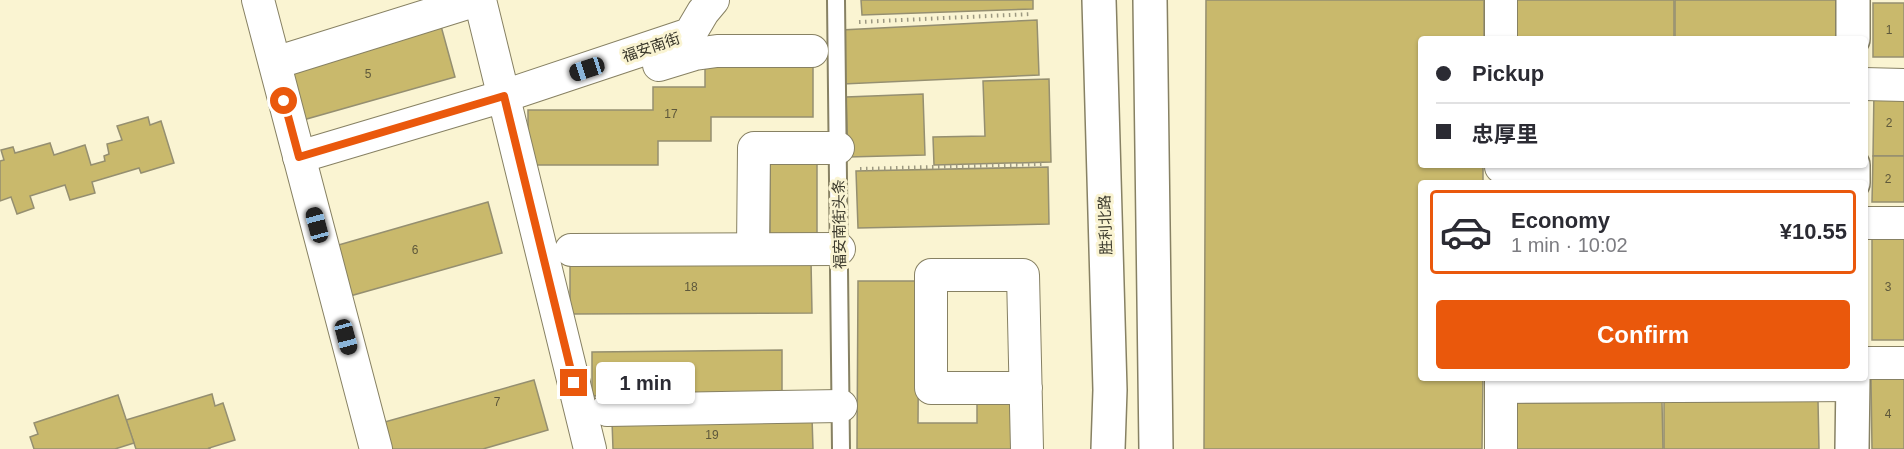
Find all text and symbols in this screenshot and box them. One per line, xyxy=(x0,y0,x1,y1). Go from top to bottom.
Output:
house number: 1 xyxy=(1886,23,1893,37)
street label: 福安南街 xyxy=(620,29,682,65)
car xyxy=(567,55,607,83)
text: Pickup xyxy=(1472,61,1544,86)
house number: 5 xyxy=(365,67,372,81)
route start xyxy=(270,87,297,114)
house number: 17 xyxy=(664,107,678,121)
house number: 2 xyxy=(1886,116,1893,130)
text: 忠厚里 xyxy=(1472,122,1538,147)
house number: 2 xyxy=(1885,172,1892,186)
street label: 福安南街头条 xyxy=(830,179,848,269)
street label: 胜利北路 xyxy=(1095,195,1115,255)
car xyxy=(304,205,330,245)
icon: car xyxy=(1439,205,1493,259)
text: Economy xyxy=(1511,208,1610,233)
text: ¥10.55 xyxy=(1780,219,1847,244)
text: 1 min · 10:02 xyxy=(1511,234,1628,256)
house number: 6 xyxy=(412,243,419,257)
house number: 18 xyxy=(684,280,698,294)
house number: 3 xyxy=(1885,280,1892,294)
button: Confirm xyxy=(1436,300,1850,369)
car xyxy=(333,317,359,357)
callout: 1 min xyxy=(595,362,694,404)
route end xyxy=(560,369,587,396)
text: 1 min xyxy=(619,372,672,394)
house number: 7 xyxy=(494,395,501,409)
house number: 4 xyxy=(1885,407,1892,421)
house number: 19 xyxy=(705,428,719,442)

